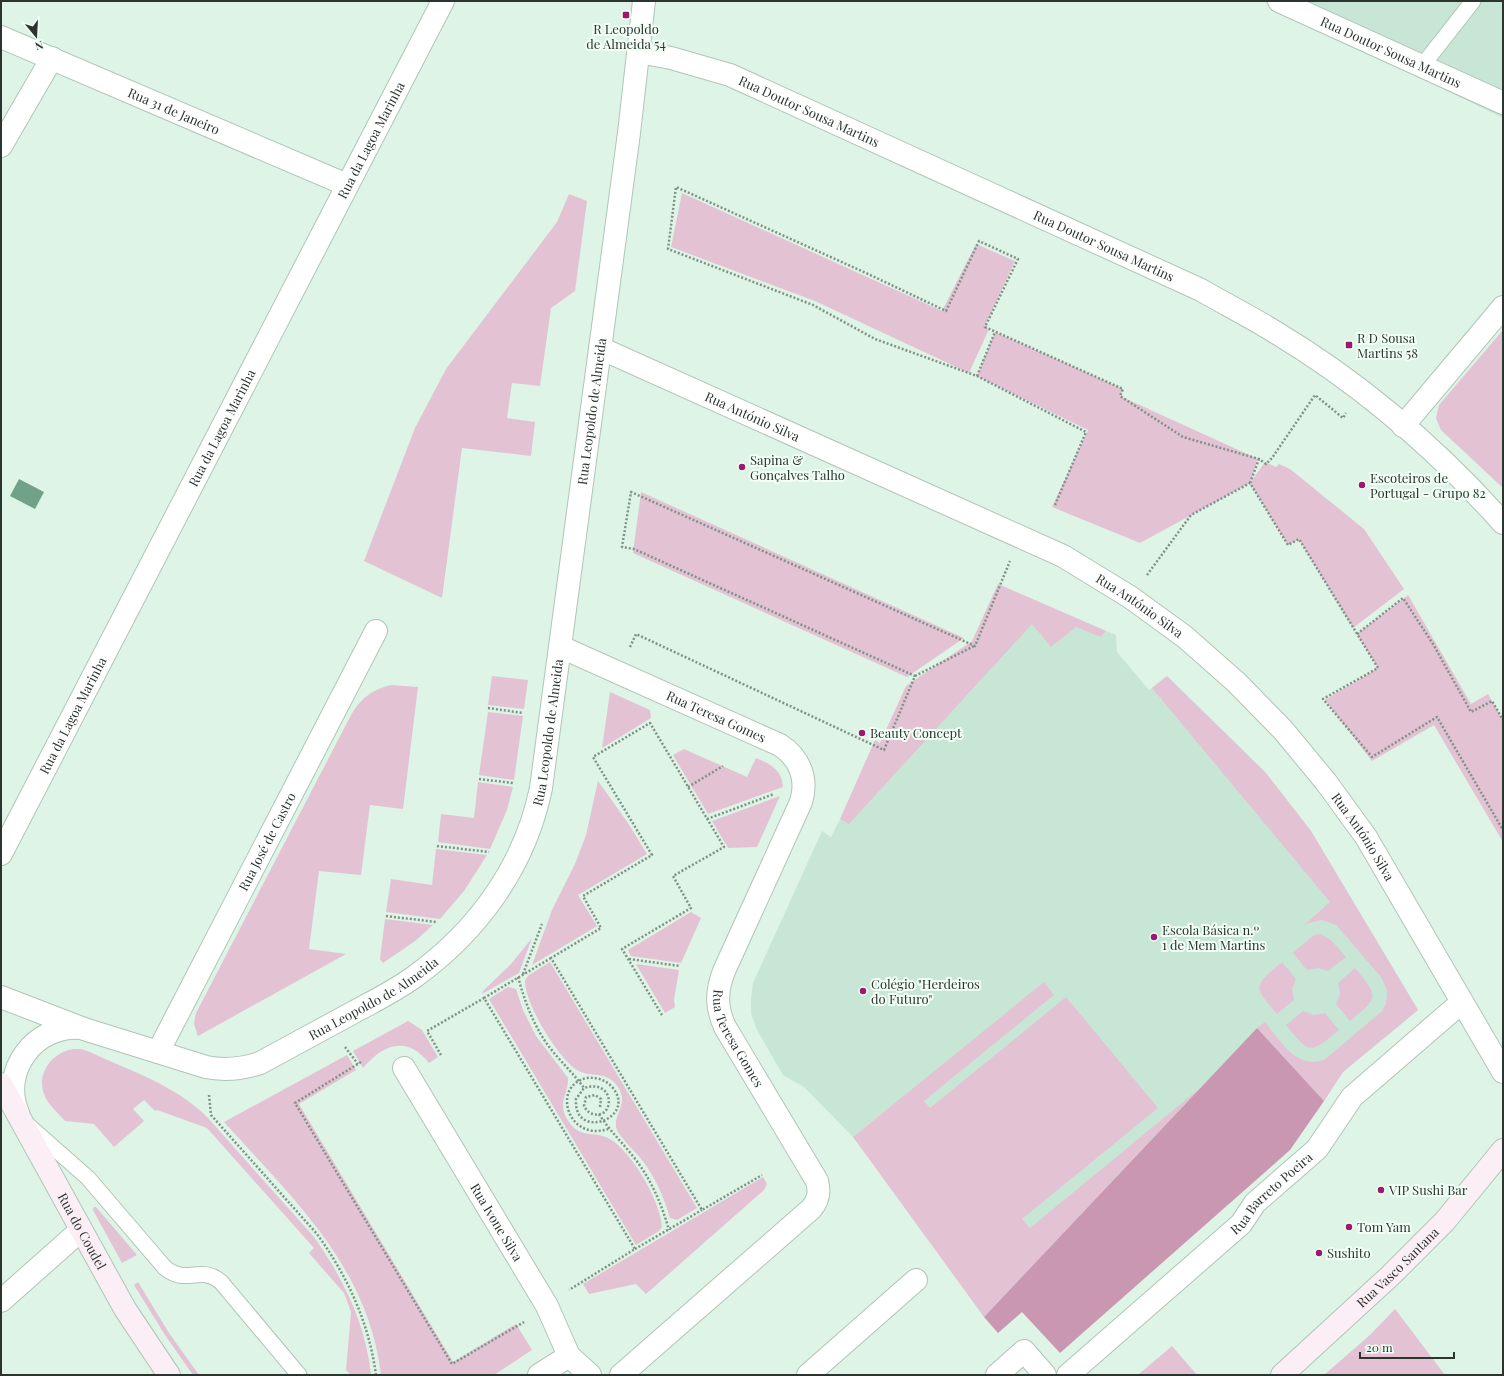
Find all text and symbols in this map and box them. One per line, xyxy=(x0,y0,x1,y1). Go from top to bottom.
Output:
marker: R Leopoldo de Almeida 54 xyxy=(621,10,631,20)
street label: Rua Doutor Sousa Martins xyxy=(1318,12,1464,91)
north arrow xyxy=(16,16,56,56)
place label: R Leopoldo de Almeida 54 xyxy=(586,20,666,52)
text: N xyxy=(33,38,45,54)
street label: Rua Doutor Sousa Martins xyxy=(736,71,883,150)
street label: Rua da Lagoa Marinha xyxy=(333,78,408,201)
street label: Rua 31 de Janeiro xyxy=(126,83,223,138)
street label: Rua Doutor Sousa Martins xyxy=(1031,206,1177,285)
place label: R D Sousa Martins 58 xyxy=(1357,329,1418,361)
street label: Rua Leopoldo de Almeida xyxy=(573,336,609,486)
marker: R D Sousa Martins 58 xyxy=(1344,340,1354,350)
street label: Rua da Lagoa Marinha xyxy=(184,366,259,489)
street label: Rua António Silva xyxy=(702,387,803,445)
place label: Sapina & Gonçalves Talho xyxy=(750,451,845,483)
marker: Sapina & Gonçalves Talho xyxy=(737,462,747,472)
place label: Escoteiros de Portugal - Grupo 82 xyxy=(1370,469,1486,501)
marker: Escoteiros de Portugal - Grupo 82 xyxy=(1357,480,1367,490)
street label: Rua António Silva xyxy=(1093,569,1187,641)
street label: Rua da Lagoa Marinha xyxy=(35,653,110,777)
street label: Rua Leopoldo de Almeida xyxy=(528,658,566,808)
street label: Rua Teresa Gomes xyxy=(664,686,769,746)
place label: Beauty Concept xyxy=(870,724,962,741)
marker: Beauty Concept xyxy=(857,728,867,738)
street label: Rua José de Castro xyxy=(234,789,299,893)
street label: Rua António Silva xyxy=(1328,789,1399,884)
place label: Escola Básica n.º 1 de Mem Martins xyxy=(1162,921,1266,953)
marker: Escola Básica n.º 1 de Mem Martins xyxy=(1149,932,1159,942)
street label: Rua Leopoldo de Almeida xyxy=(305,953,442,1043)
place label: Colégio "Herdeiros do Futuro" xyxy=(871,975,980,1007)
marker: Colégio "Herdeiros do Futuro" xyxy=(858,986,868,996)
street label: Rua Teresa Gomes xyxy=(710,989,768,1090)
street label: Rua Barreto Poeira xyxy=(1226,1148,1316,1238)
street label: Rua Ivone Silva xyxy=(467,1180,527,1265)
place label: VIP Sushi Bar xyxy=(1388,1181,1468,1198)
marker: VIP Sushi Bar xyxy=(1376,1185,1386,1195)
street label: Rua do Coudel xyxy=(55,1190,111,1272)
place label: Tom Yam xyxy=(1357,1218,1411,1235)
marker: Tom Yam xyxy=(1344,1222,1354,1232)
street label: Rua Vasco Santana xyxy=(1353,1223,1442,1311)
place label: Sushito xyxy=(1327,1244,1371,1261)
marker: Sushito xyxy=(1314,1248,1324,1258)
scale bar xyxy=(1360,1334,1454,1360)
text: 20 m xyxy=(1366,1339,1393,1355)

